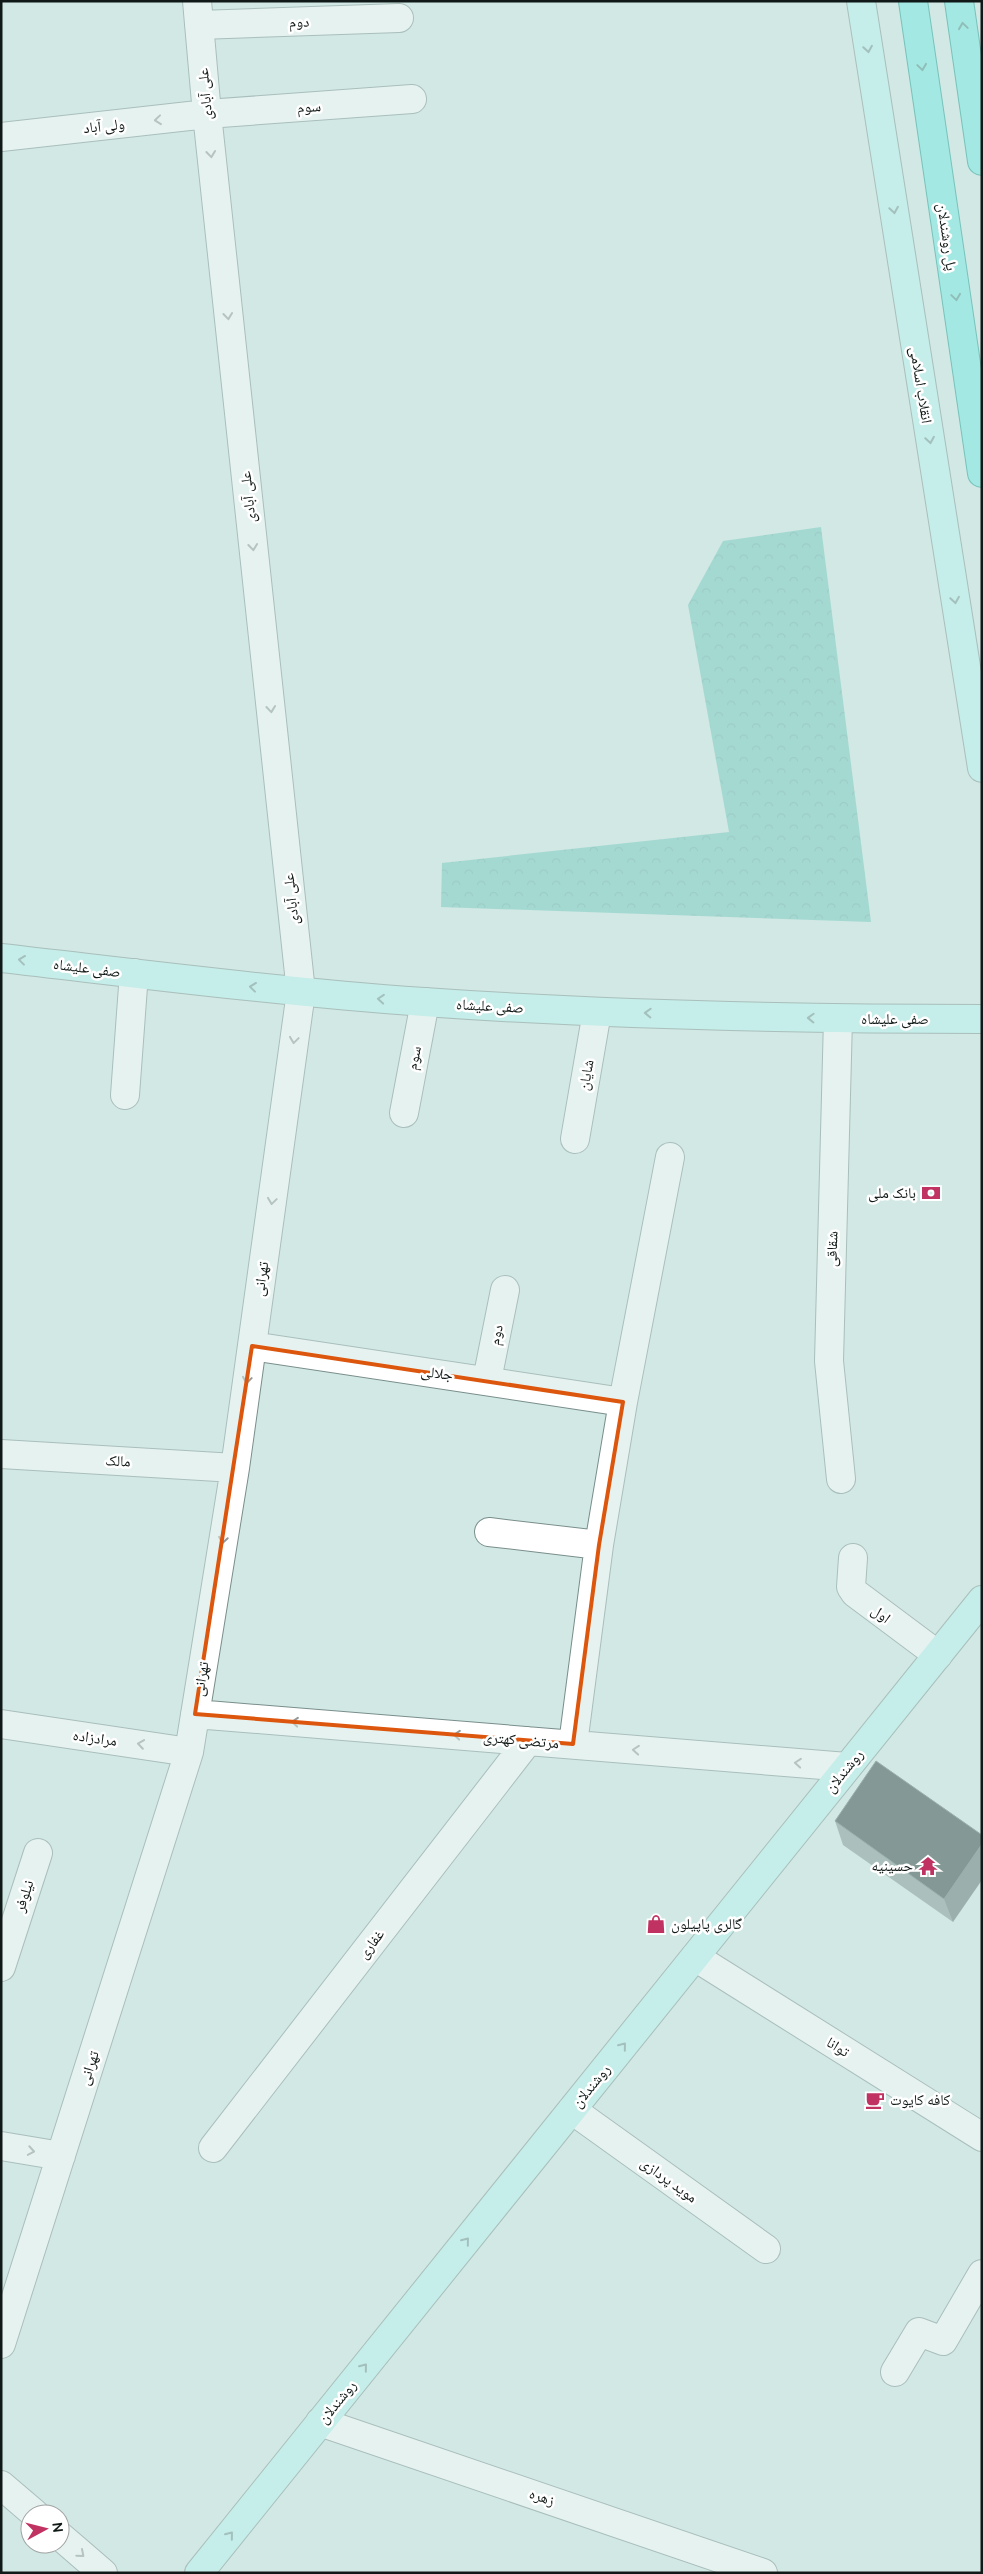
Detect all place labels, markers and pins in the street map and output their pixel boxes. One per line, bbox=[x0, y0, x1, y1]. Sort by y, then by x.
bank icon: بانک ملی bbox=[920, 1182, 942, 1204]
place label: بانک ملی bbox=[868, 1184, 916, 1203]
temple icon: حسینیه bbox=[917, 1855, 939, 1877]
place label: حسینیه bbox=[872, 1857, 913, 1874]
shop icon: گالری پاپیلون bbox=[645, 1913, 667, 1935]
place label: گالری پاپیلون bbox=[671, 1915, 742, 1934]
cafe icon: کافه کایوت bbox=[864, 2089, 886, 2111]
place label: کافه کایوت bbox=[890, 2091, 950, 2109]

